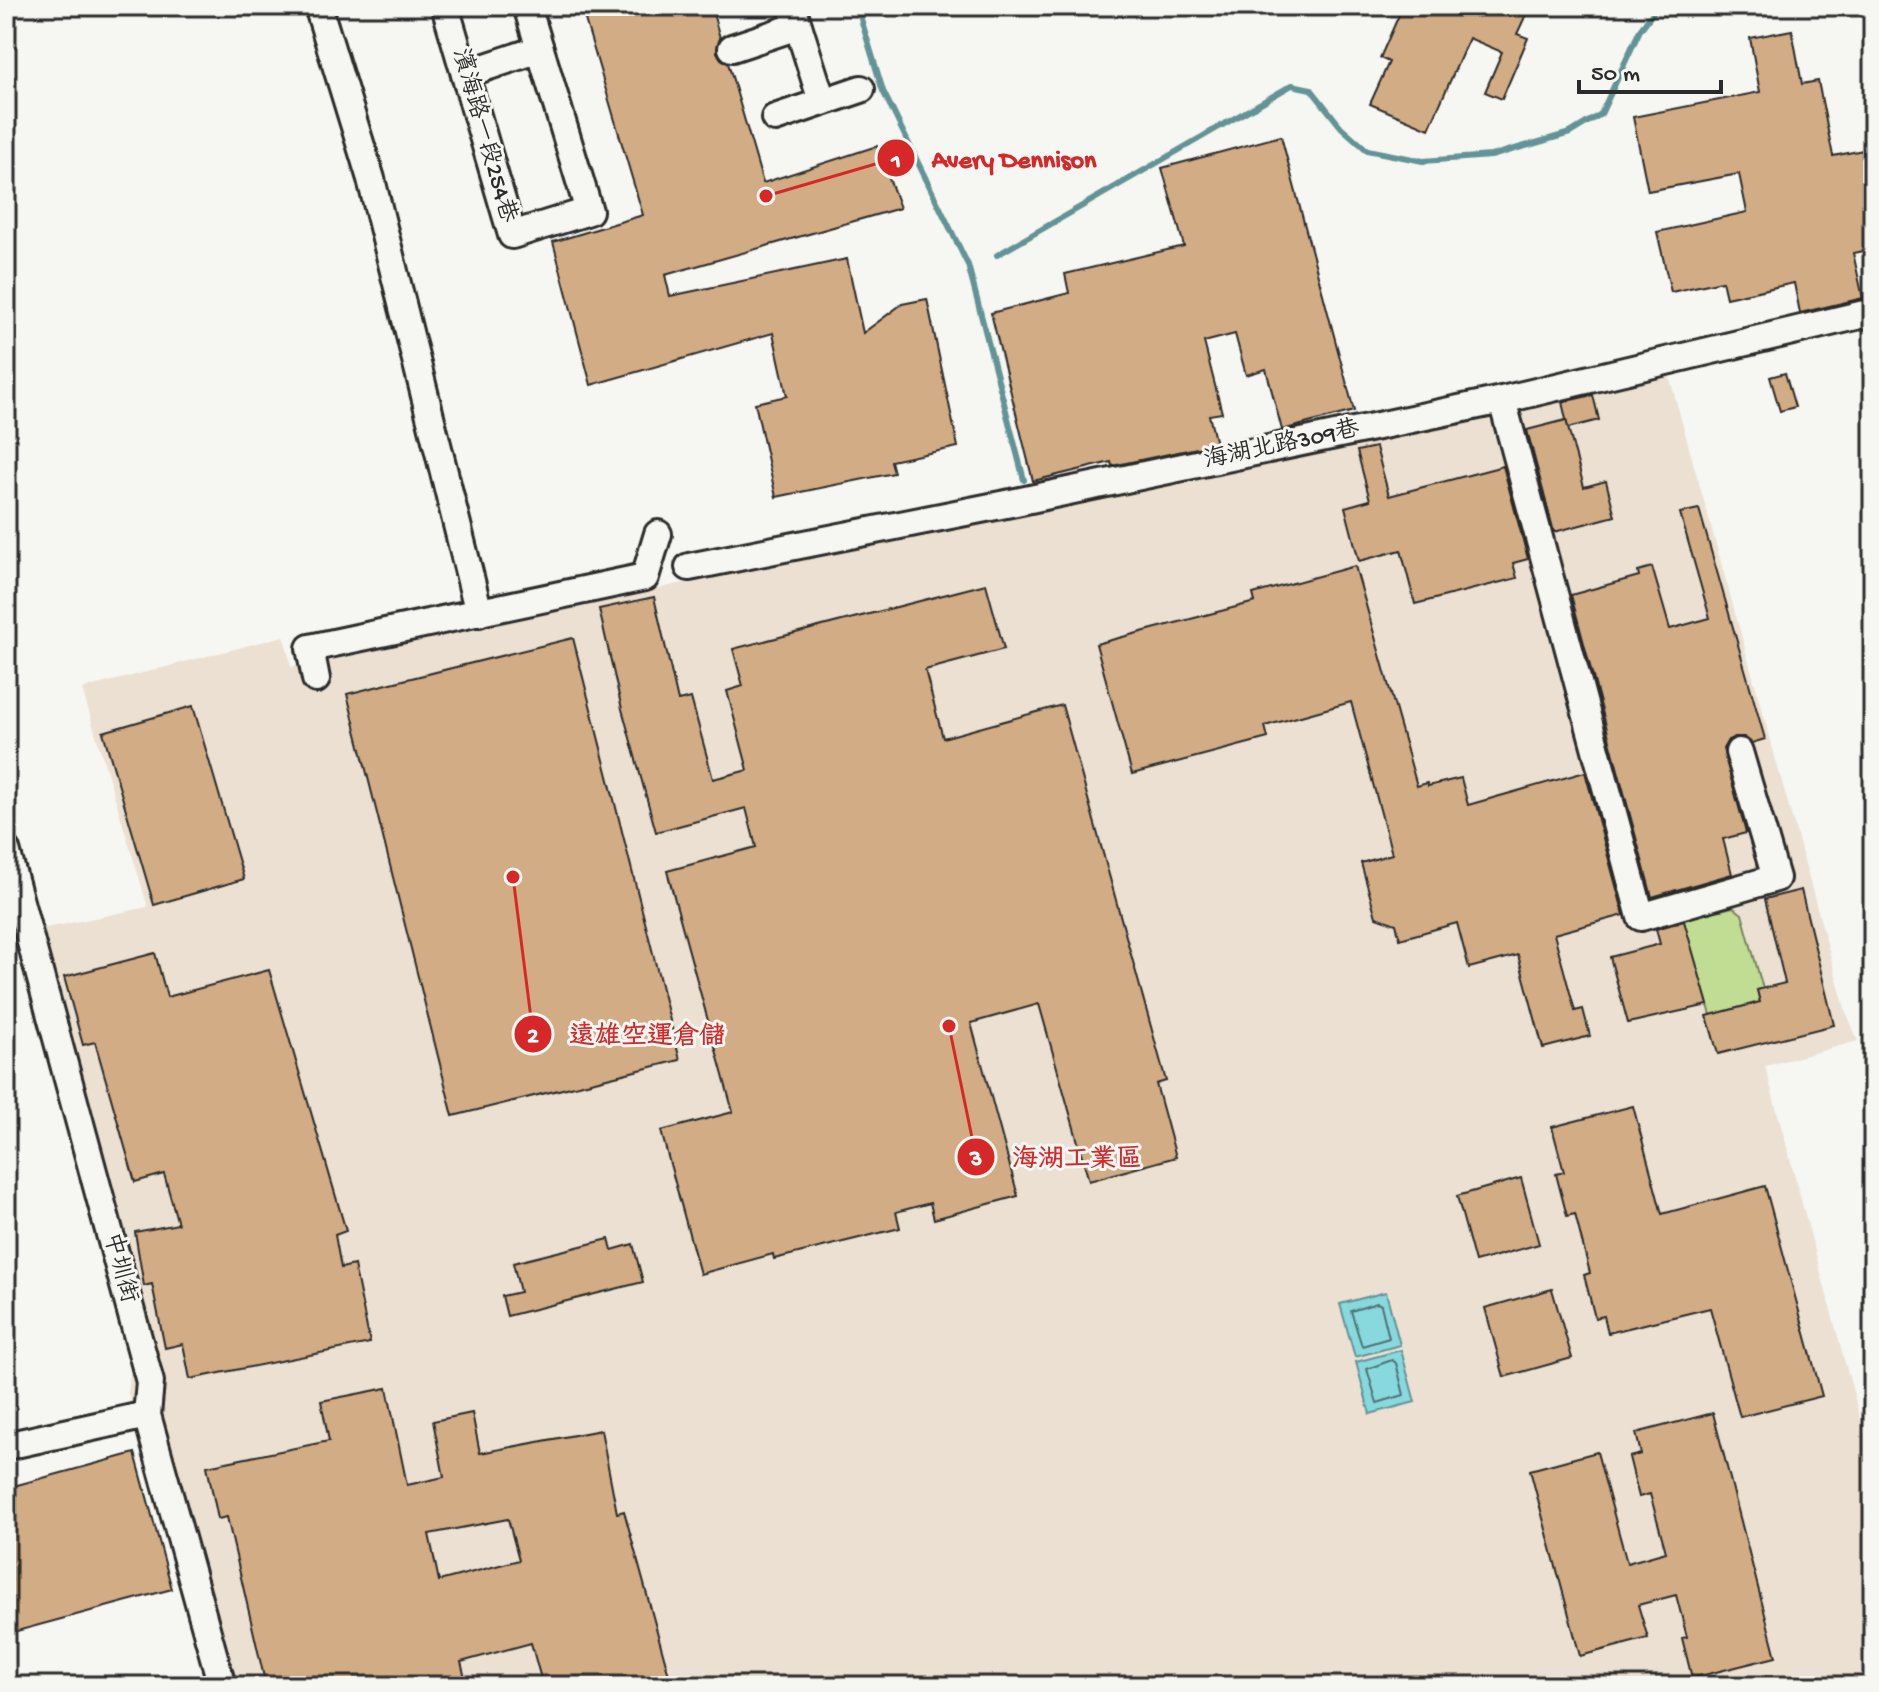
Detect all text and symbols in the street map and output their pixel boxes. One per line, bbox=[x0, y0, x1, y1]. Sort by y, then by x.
scale bar bbox=[1579, 44, 1721, 94]
street label: 濱海路一段254巷 bbox=[444, 45, 524, 226]
text: 50 m bbox=[1591, 61, 1640, 90]
callout: Avery Dennison bbox=[876, 133, 1113, 183]
text: Avery Dennison bbox=[931, 147, 1097, 178]
text: 1 bbox=[890, 148, 901, 177]
street label: 海湖北路309巷 bbox=[1201, 413, 1362, 477]
callout: 遠雄空運倉儲 bbox=[513, 1009, 741, 1059]
text: 遠雄空運倉儲 bbox=[569, 1021, 725, 1054]
text: 2 bbox=[527, 1023, 539, 1052]
callout: 海湖工業區 bbox=[956, 1132, 1158, 1182]
text: 海湖工業區 bbox=[1012, 1144, 1142, 1177]
text: 3 bbox=[969, 1146, 982, 1175]
street label: 中圳街 bbox=[96, 1229, 143, 1307]

